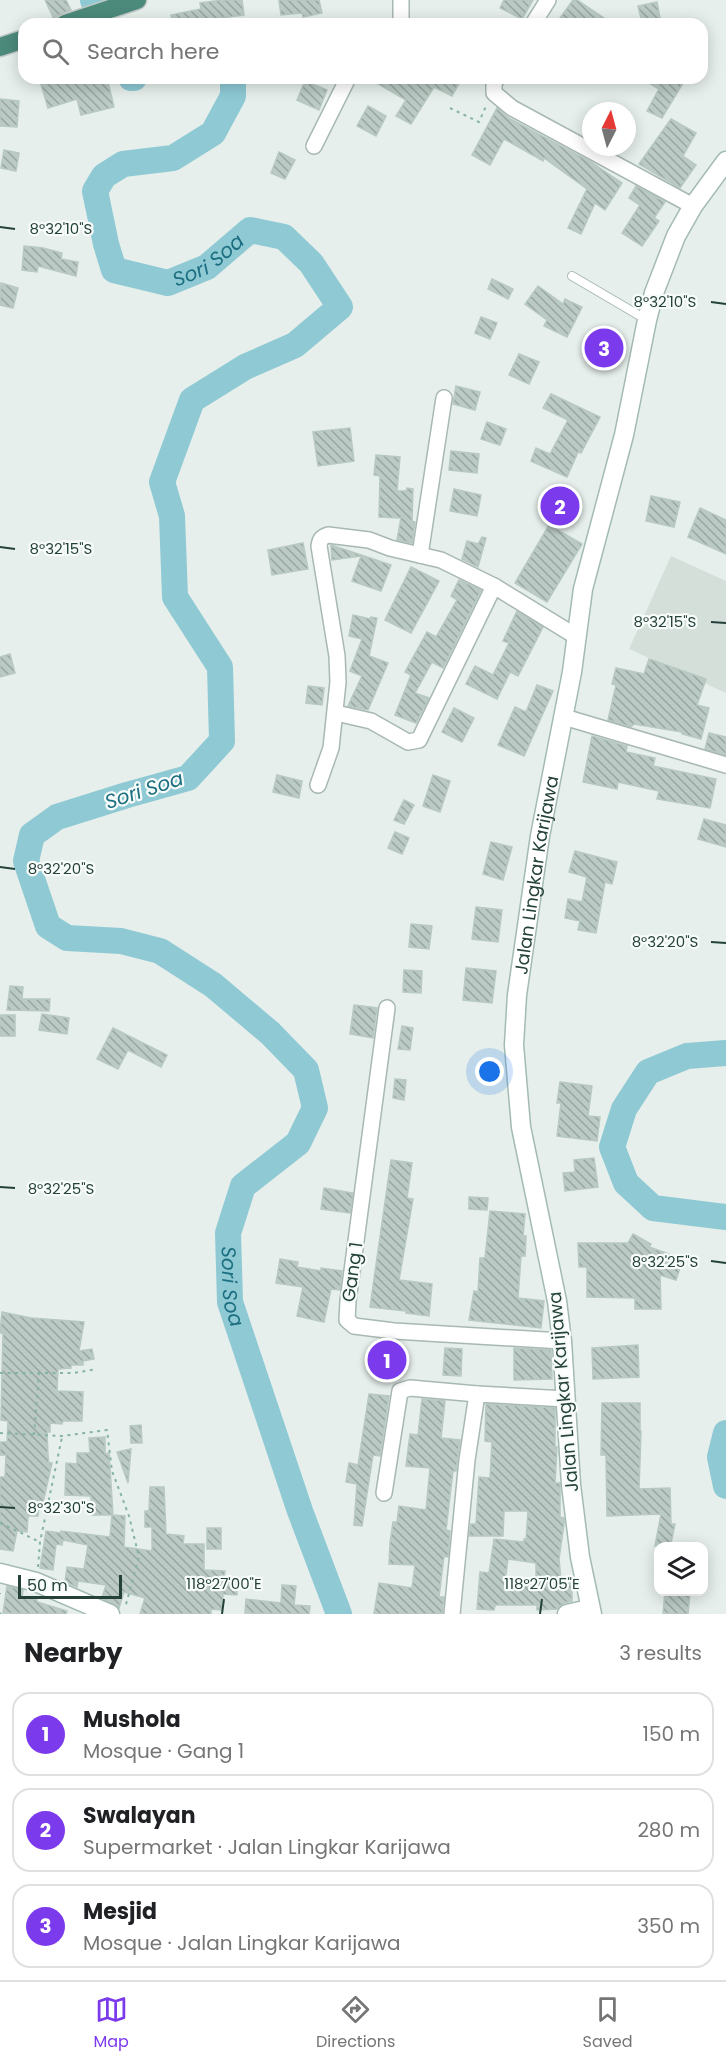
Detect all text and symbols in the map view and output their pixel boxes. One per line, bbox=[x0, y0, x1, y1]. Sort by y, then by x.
search box bbox=[18, 18, 708, 84]
icon: search bbox=[39, 35, 72, 68]
text: Search here bbox=[87, 36, 220, 67]
north arrow bbox=[582, 102, 636, 156]
text: 8°32'10"S bbox=[30, 218, 92, 239]
water label: Sori Soa bbox=[168, 227, 250, 294]
text: 8°32'10"S bbox=[634, 291, 696, 312]
pin: 3 bbox=[584, 326, 624, 370]
pin: 2 bbox=[540, 484, 580, 528]
text: 8°32'15"S bbox=[30, 538, 92, 559]
text: 8°32'15"S bbox=[634, 611, 696, 632]
water label: Sori Soa bbox=[101, 764, 187, 816]
street label: Jalan Lingkar Karijawa bbox=[508, 773, 564, 976]
text: 8°32'20"S bbox=[28, 858, 94, 879]
text: 8°32'20"S bbox=[632, 931, 698, 952]
your location bbox=[475, 1057, 504, 1086]
text: 8°32'25"S bbox=[28, 1178, 94, 1199]
street label: Gang 1 bbox=[335, 1240, 369, 1304]
water label: Sori Soa bbox=[214, 1246, 251, 1330]
text: 8°32'25"S bbox=[632, 1251, 698, 1272]
street label: Jalan Lingkar Karijawa bbox=[542, 1291, 584, 1493]
pin: 1 bbox=[368, 1338, 406, 1382]
text: 8°32'30"S bbox=[28, 1497, 94, 1518]
map controls bbox=[654, 1542, 708, 1596]
button: layers bbox=[654, 1542, 708, 1596]
scale bar bbox=[18, 1572, 122, 1600]
text: 118°27'00"E bbox=[186, 1573, 262, 1594]
text: 118°27'05"E bbox=[504, 1573, 580, 1594]
text: 50 m bbox=[27, 1574, 68, 1597]
text: Nearby bbox=[24, 1635, 122, 1671]
text: 3 results bbox=[619, 1639, 702, 1667]
text: Mushola bbox=[83, 1704, 181, 1735]
text: 1 bbox=[42, 1720, 49, 1748]
text: 150 m bbox=[643, 1720, 700, 1748]
text: Mosque · Gang 1 bbox=[83, 1737, 244, 1765]
text: Swalayan bbox=[83, 1800, 196, 1831]
text: 2 bbox=[40, 1816, 51, 1844]
text: 280 m bbox=[637, 1816, 700, 1844]
text: Supermarket · Jalan Lingkar Karijawa bbox=[83, 1833, 451, 1861]
text: Mesjid bbox=[83, 1896, 157, 1927]
text: 3 bbox=[39, 1912, 52, 1940]
text: 350 m bbox=[637, 1912, 700, 1940]
text: Mosque · Jalan Lingkar Karijawa bbox=[83, 1929, 401, 1957]
tab: Map bbox=[94, 1993, 129, 2054]
tab: Directions bbox=[316, 1993, 395, 2054]
tab: Saved bbox=[583, 1993, 632, 2054]

